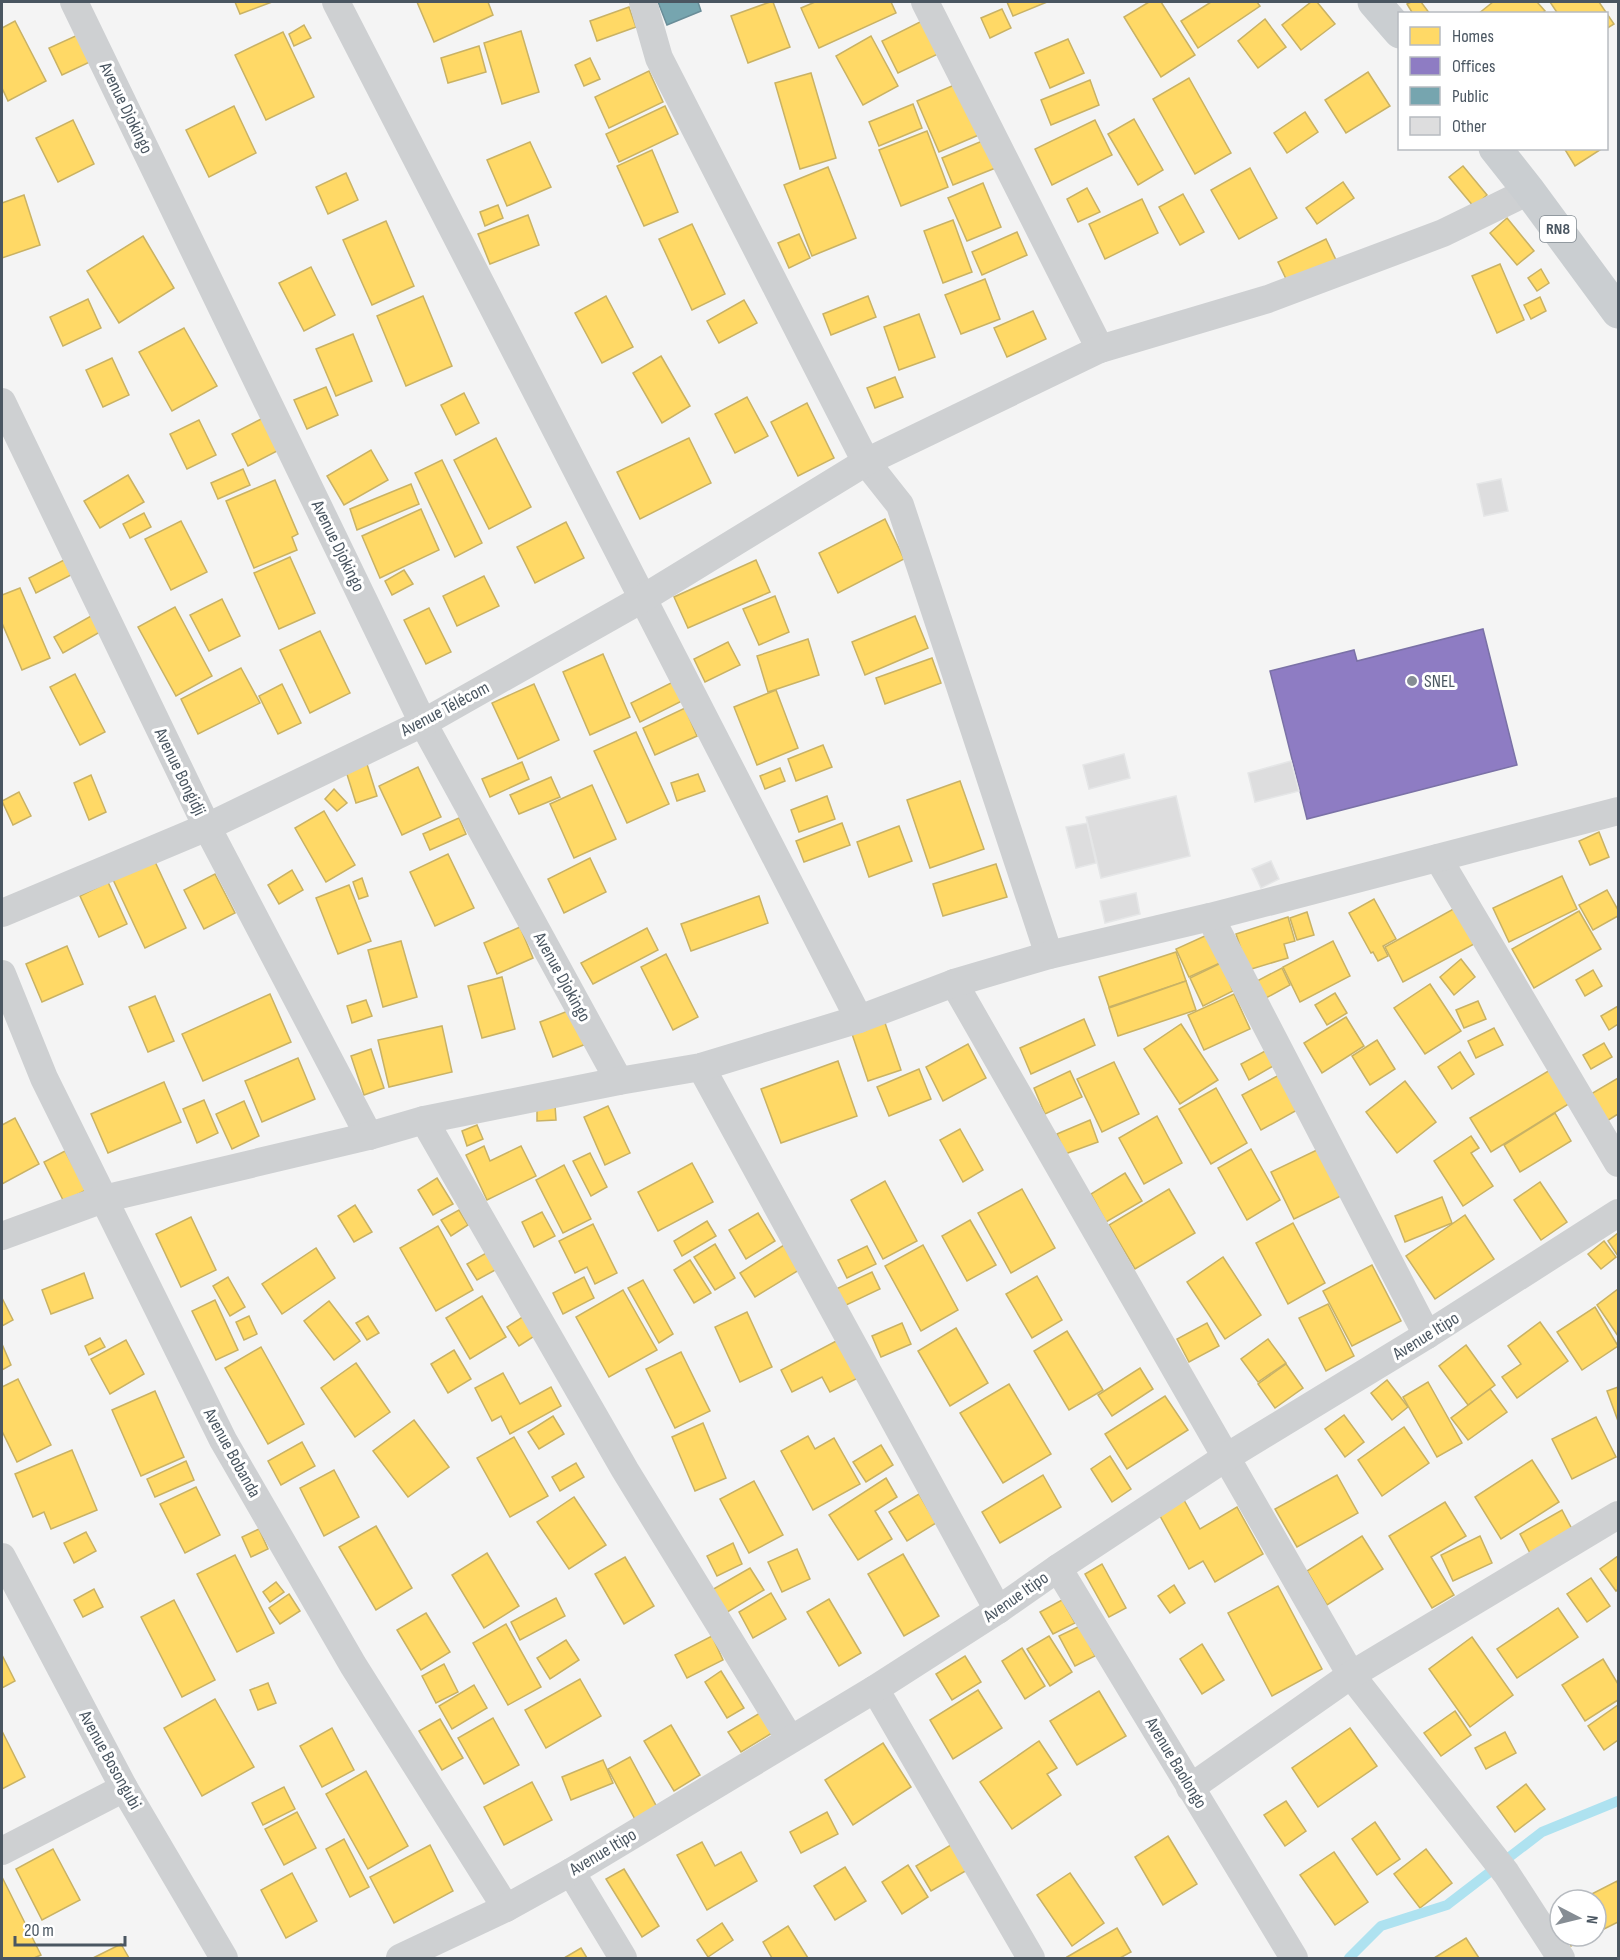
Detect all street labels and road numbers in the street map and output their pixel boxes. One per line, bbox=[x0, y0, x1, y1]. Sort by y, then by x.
street label: Avenue Djokingo bbox=[94, 58, 157, 157]
road number: RN8 bbox=[1540, 216, 1576, 242]
street label: Avenue Djokingo bbox=[306, 496, 369, 595]
street label: Avenue Télécom bbox=[396, 677, 493, 742]
street label: Avenue Bongidji bbox=[149, 724, 210, 819]
street label: Avenue Djokingo bbox=[528, 928, 595, 1025]
street label: Avenue Itipo bbox=[1388, 1307, 1463, 1365]
street label: Avenue Bobanda bbox=[198, 1404, 265, 1501]
street label: Avenue Itipo bbox=[979, 1567, 1052, 1627]
street label: Avenue Bosongubi bbox=[74, 1706, 146, 1813]
street label: Avenue Baolongo bbox=[1140, 1713, 1211, 1812]
street label: Avenue Itipo bbox=[565, 1824, 640, 1881]

